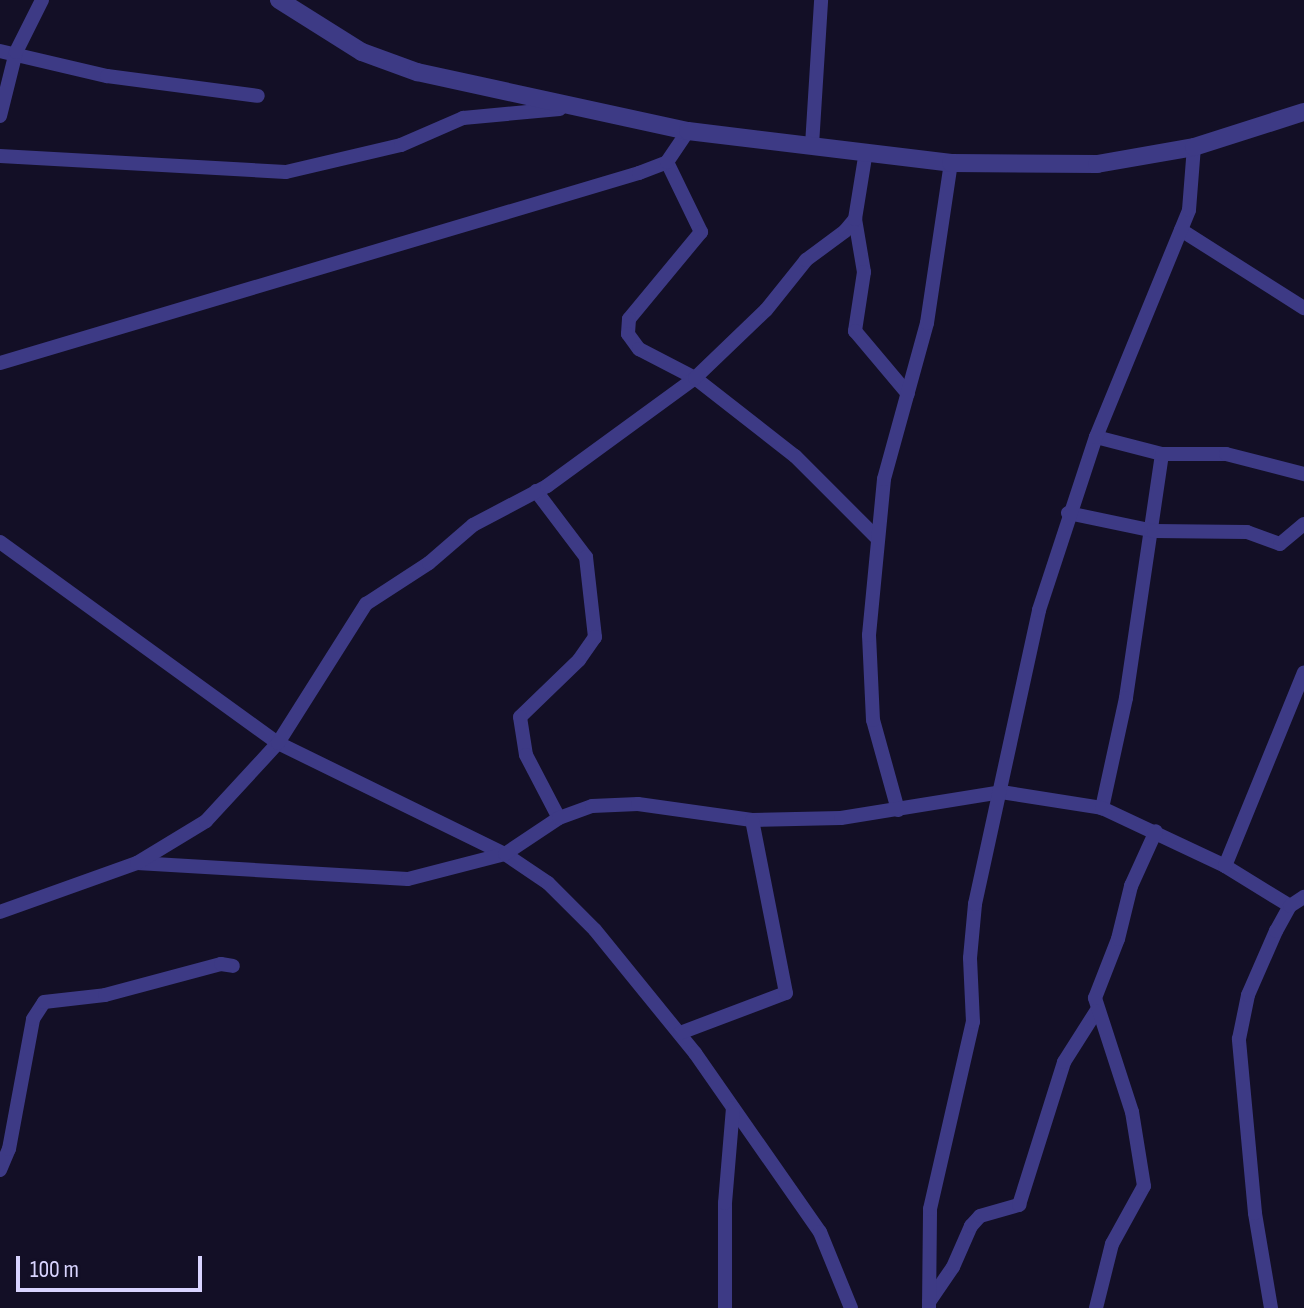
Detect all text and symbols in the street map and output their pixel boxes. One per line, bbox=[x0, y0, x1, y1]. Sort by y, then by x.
scale bar bbox=[20, 1240, 206, 1290]
text: 100 m bbox=[30, 1255, 79, 1284]

